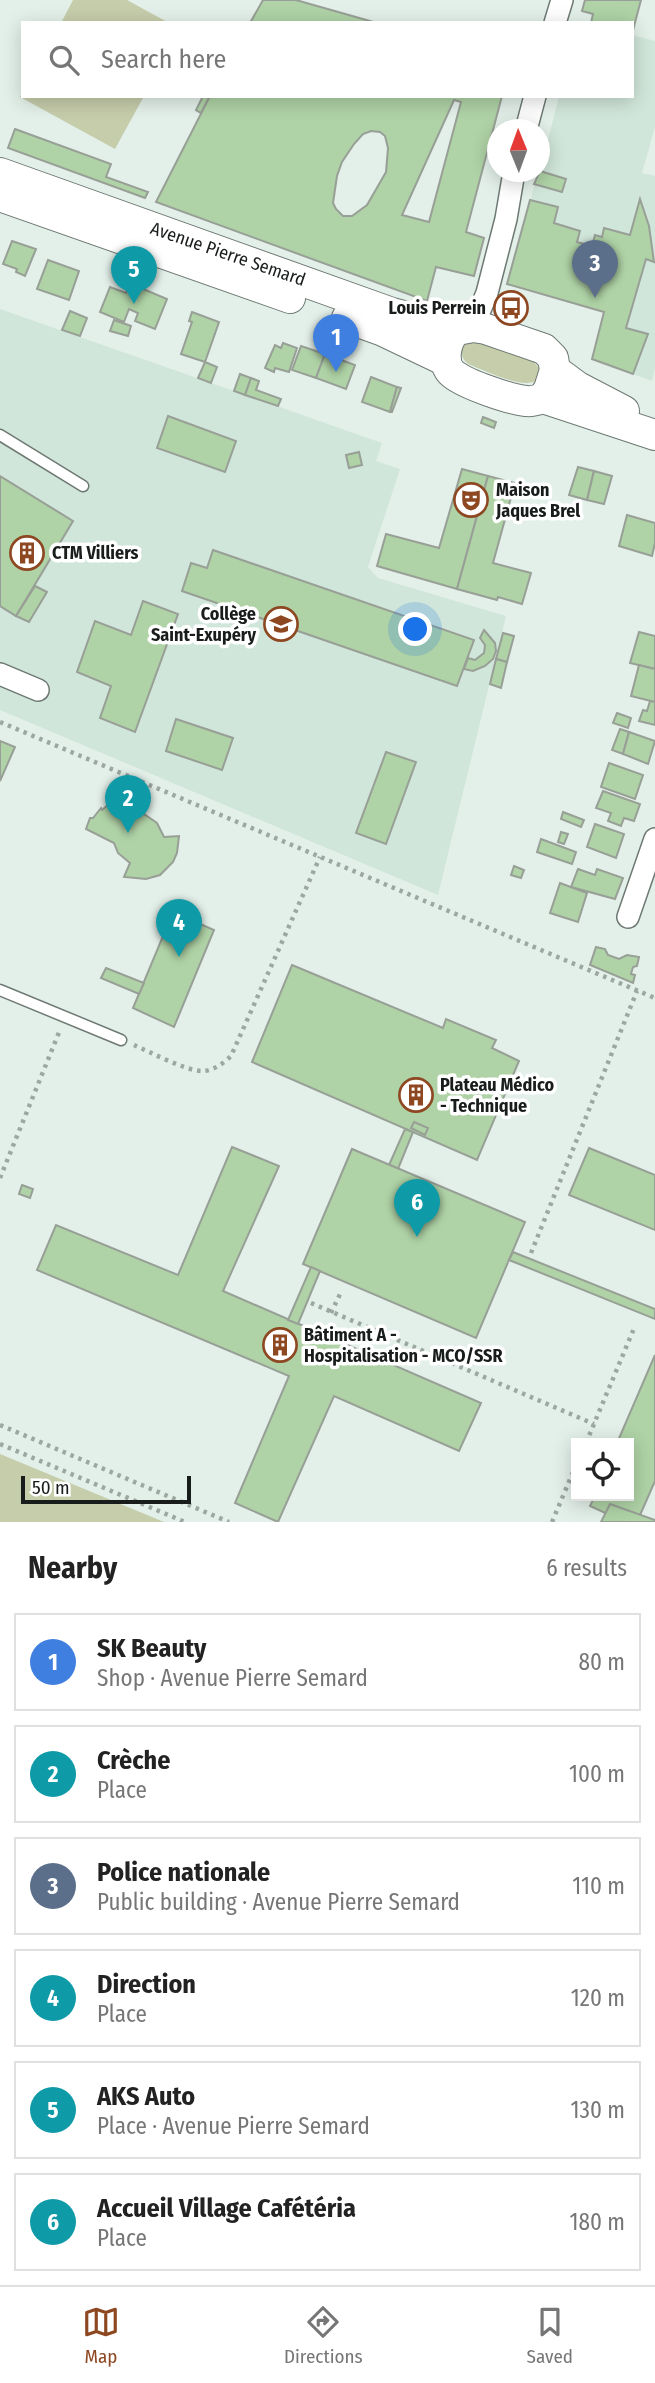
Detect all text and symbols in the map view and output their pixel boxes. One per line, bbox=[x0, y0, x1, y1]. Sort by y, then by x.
search box bbox=[21, 21, 634, 98]
icon: search bbox=[45, 41, 83, 79]
text: Search here bbox=[101, 44, 226, 75]
north arrow bbox=[487, 119, 550, 182]
street label: Avenue Pierre Semard bbox=[148, 217, 308, 291]
pin: 3 bbox=[572, 240, 618, 298]
pin: 5 bbox=[111, 246, 157, 304]
bus stop icon: Louis Perrein bbox=[492, 289, 530, 327]
place label: Louis Perrein bbox=[388, 297, 486, 319]
pin: 1 bbox=[313, 314, 359, 372]
place label: Maison Jaques Brel bbox=[495, 479, 580, 522]
theatre icon: Maison Jaques Brel bbox=[452, 481, 490, 519]
building icon: CTM Villiers bbox=[8, 534, 46, 572]
place label: CTM Villiers bbox=[52, 542, 139, 564]
place label: Collège Saint-Exupéry bbox=[151, 603, 256, 646]
school or university icon: Collège Saint-Exupéry bbox=[262, 605, 300, 643]
your location bbox=[398, 612, 432, 646]
pin: 2 bbox=[105, 775, 151, 833]
pin: 4 bbox=[156, 899, 202, 957]
place label: Plateau Médico - Technique bbox=[440, 1074, 554, 1117]
building icon: Plateau Médico - Technique bbox=[397, 1076, 435, 1114]
pin: 6 bbox=[394, 1179, 440, 1237]
place label: Bâtiment A - Hospitalisation - MCO/SSR bbox=[304, 1324, 503, 1367]
building icon: Bâtiment A - Hospitalisation - MCO/SSR bbox=[261, 1326, 299, 1364]
map controls bbox=[571, 1438, 634, 1501]
button: locate bbox=[571, 1438, 634, 1501]
scale bar bbox=[21, 1473, 191, 1505]
text: 50 m bbox=[32, 1476, 70, 1499]
text: Nearby bbox=[28, 1550, 117, 1586]
text: 6 results bbox=[546, 1554, 627, 1582]
text: SK Beauty bbox=[97, 1633, 206, 1664]
text: 1 bbox=[48, 1648, 58, 1676]
text: 80 m bbox=[578, 1648, 625, 1676]
text: Shop · Avenue Pierre Semard bbox=[97, 1664, 368, 1692]
text: Crèche bbox=[97, 1745, 170, 1776]
text: 2 bbox=[48, 1760, 58, 1788]
text: 100 m bbox=[569, 1760, 625, 1788]
text: Place bbox=[97, 1776, 147, 1804]
text: Police nationale bbox=[97, 1857, 270, 1888]
text: 3 bbox=[48, 1872, 58, 1900]
text: 110 m bbox=[572, 1872, 625, 1900]
text: Public building · Avenue Pierre Semard bbox=[97, 1888, 460, 1916]
text: Direction bbox=[97, 1969, 196, 2000]
text: 4 bbox=[47, 1984, 59, 2012]
text: 120 m bbox=[571, 1984, 625, 2012]
text: Place bbox=[97, 2000, 147, 2028]
text: AKS Auto bbox=[97, 2081, 195, 2112]
text: 5 bbox=[47, 2096, 59, 2124]
text: 130 m bbox=[571, 2096, 625, 2124]
text: Place · Avenue Pierre Semard bbox=[97, 2112, 370, 2140]
text: Accueil Village Cafétéria bbox=[97, 2193, 356, 2224]
text: 6 bbox=[47, 2208, 59, 2236]
text: 180 m bbox=[569, 2208, 625, 2236]
text: Place bbox=[97, 2224, 147, 2252]
tab: Map bbox=[82, 2303, 120, 2368]
tab: Directions bbox=[284, 2303, 363, 2368]
tab: Saved bbox=[527, 2303, 573, 2368]

